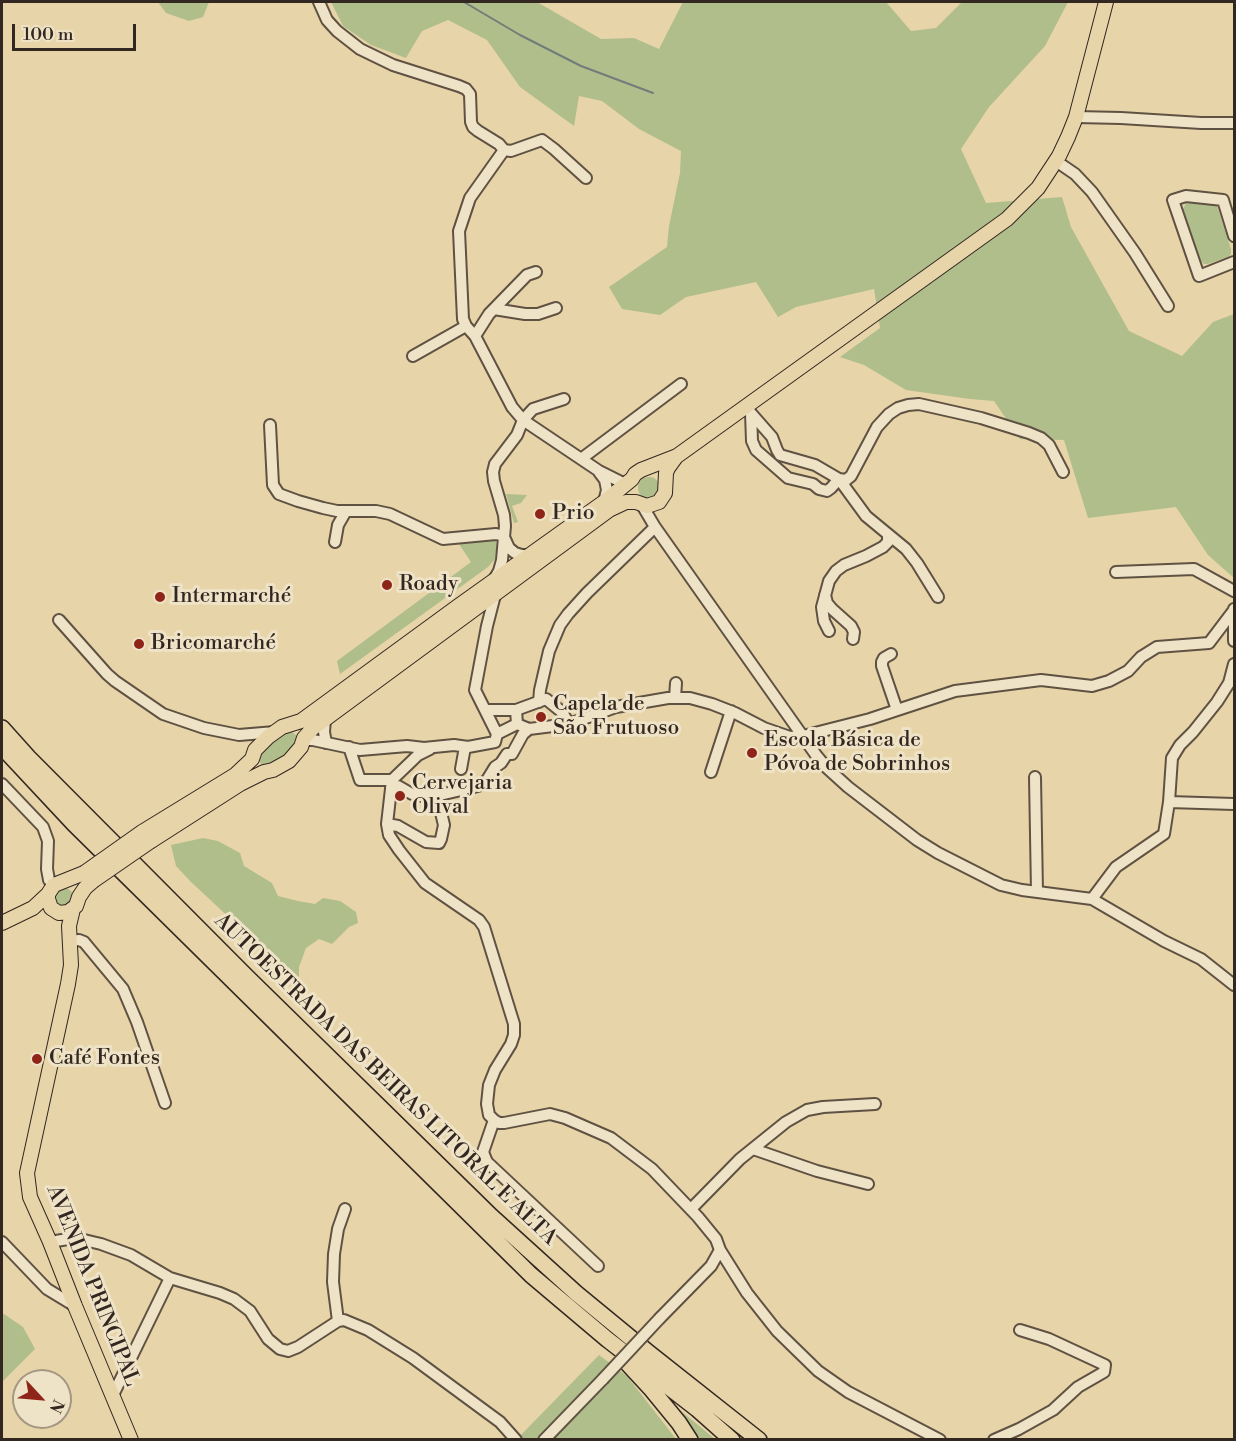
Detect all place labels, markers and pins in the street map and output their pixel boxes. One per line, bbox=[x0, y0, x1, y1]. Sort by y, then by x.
place label: Prio bbox=[552, 501, 595, 527]
marker: Prio bbox=[533, 507, 547, 521]
place label: Roady bbox=[399, 572, 458, 598]
marker: Roady bbox=[380, 578, 394, 592]
place label: Intermarché bbox=[172, 584, 291, 610]
marker: Intermarché bbox=[153, 590, 167, 604]
place label: Bricomarché bbox=[151, 631, 276, 657]
marker: Bricomarché bbox=[132, 637, 146, 651]
place label: Capela de São Frutuoso bbox=[553, 692, 679, 742]
marker: Capela de São Frutuoso bbox=[534, 710, 548, 724]
place label: Escola Básica de Póvoa de Sobrinhos bbox=[764, 728, 950, 778]
marker: Escola Básica de Póvoa de Sobrinhos bbox=[745, 746, 759, 760]
place label: Cervejaria Olival bbox=[412, 771, 512, 821]
marker: Cervejaria Olival bbox=[393, 789, 407, 803]
place label: Café Fontes bbox=[49, 1046, 160, 1072]
marker: Café Fontes bbox=[30, 1052, 44, 1066]

